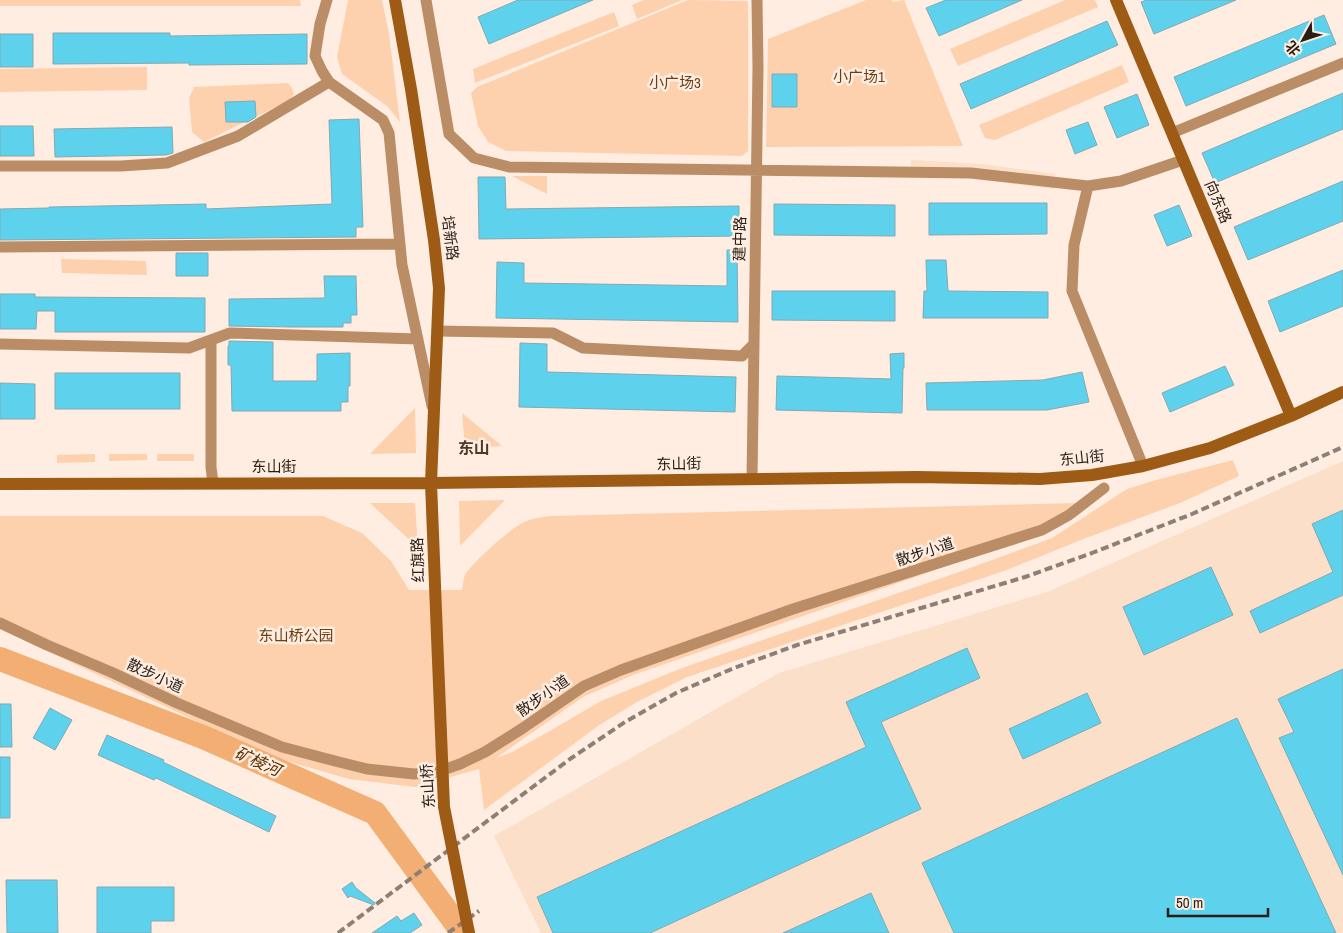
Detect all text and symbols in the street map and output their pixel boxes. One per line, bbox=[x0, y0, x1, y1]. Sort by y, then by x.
north arrow bbox=[1278, 15, 1328, 65]
text: 北 bbox=[1282, 37, 1304, 60]
park label: 小广场1 bbox=[833, 66, 885, 87]
park label: 小广场3 bbox=[649, 72, 701, 93]
street label: 向东路 bbox=[1200, 177, 1237, 227]
street label: 培新路 bbox=[437, 214, 464, 262]
street label: 建中路 bbox=[729, 216, 750, 262]
district label: 东山 bbox=[458, 437, 490, 459]
street label: 东山街 bbox=[1058, 445, 1105, 470]
street label: 东山街 bbox=[656, 453, 702, 474]
street label: 东山街 bbox=[251, 456, 297, 477]
street label: 散步小道 bbox=[893, 532, 957, 571]
street label: 红旗路 bbox=[406, 537, 429, 583]
park label: 东山桥公园 bbox=[258, 625, 334, 646]
street label: 散步小道 bbox=[124, 653, 187, 698]
street label: 散步小道 bbox=[512, 670, 573, 721]
water label: 矿棱河 bbox=[232, 741, 287, 782]
street label: 东山桥 bbox=[415, 763, 440, 809]
scale bar bbox=[1168, 886, 1268, 918]
text: 50 m bbox=[1176, 892, 1203, 913]

